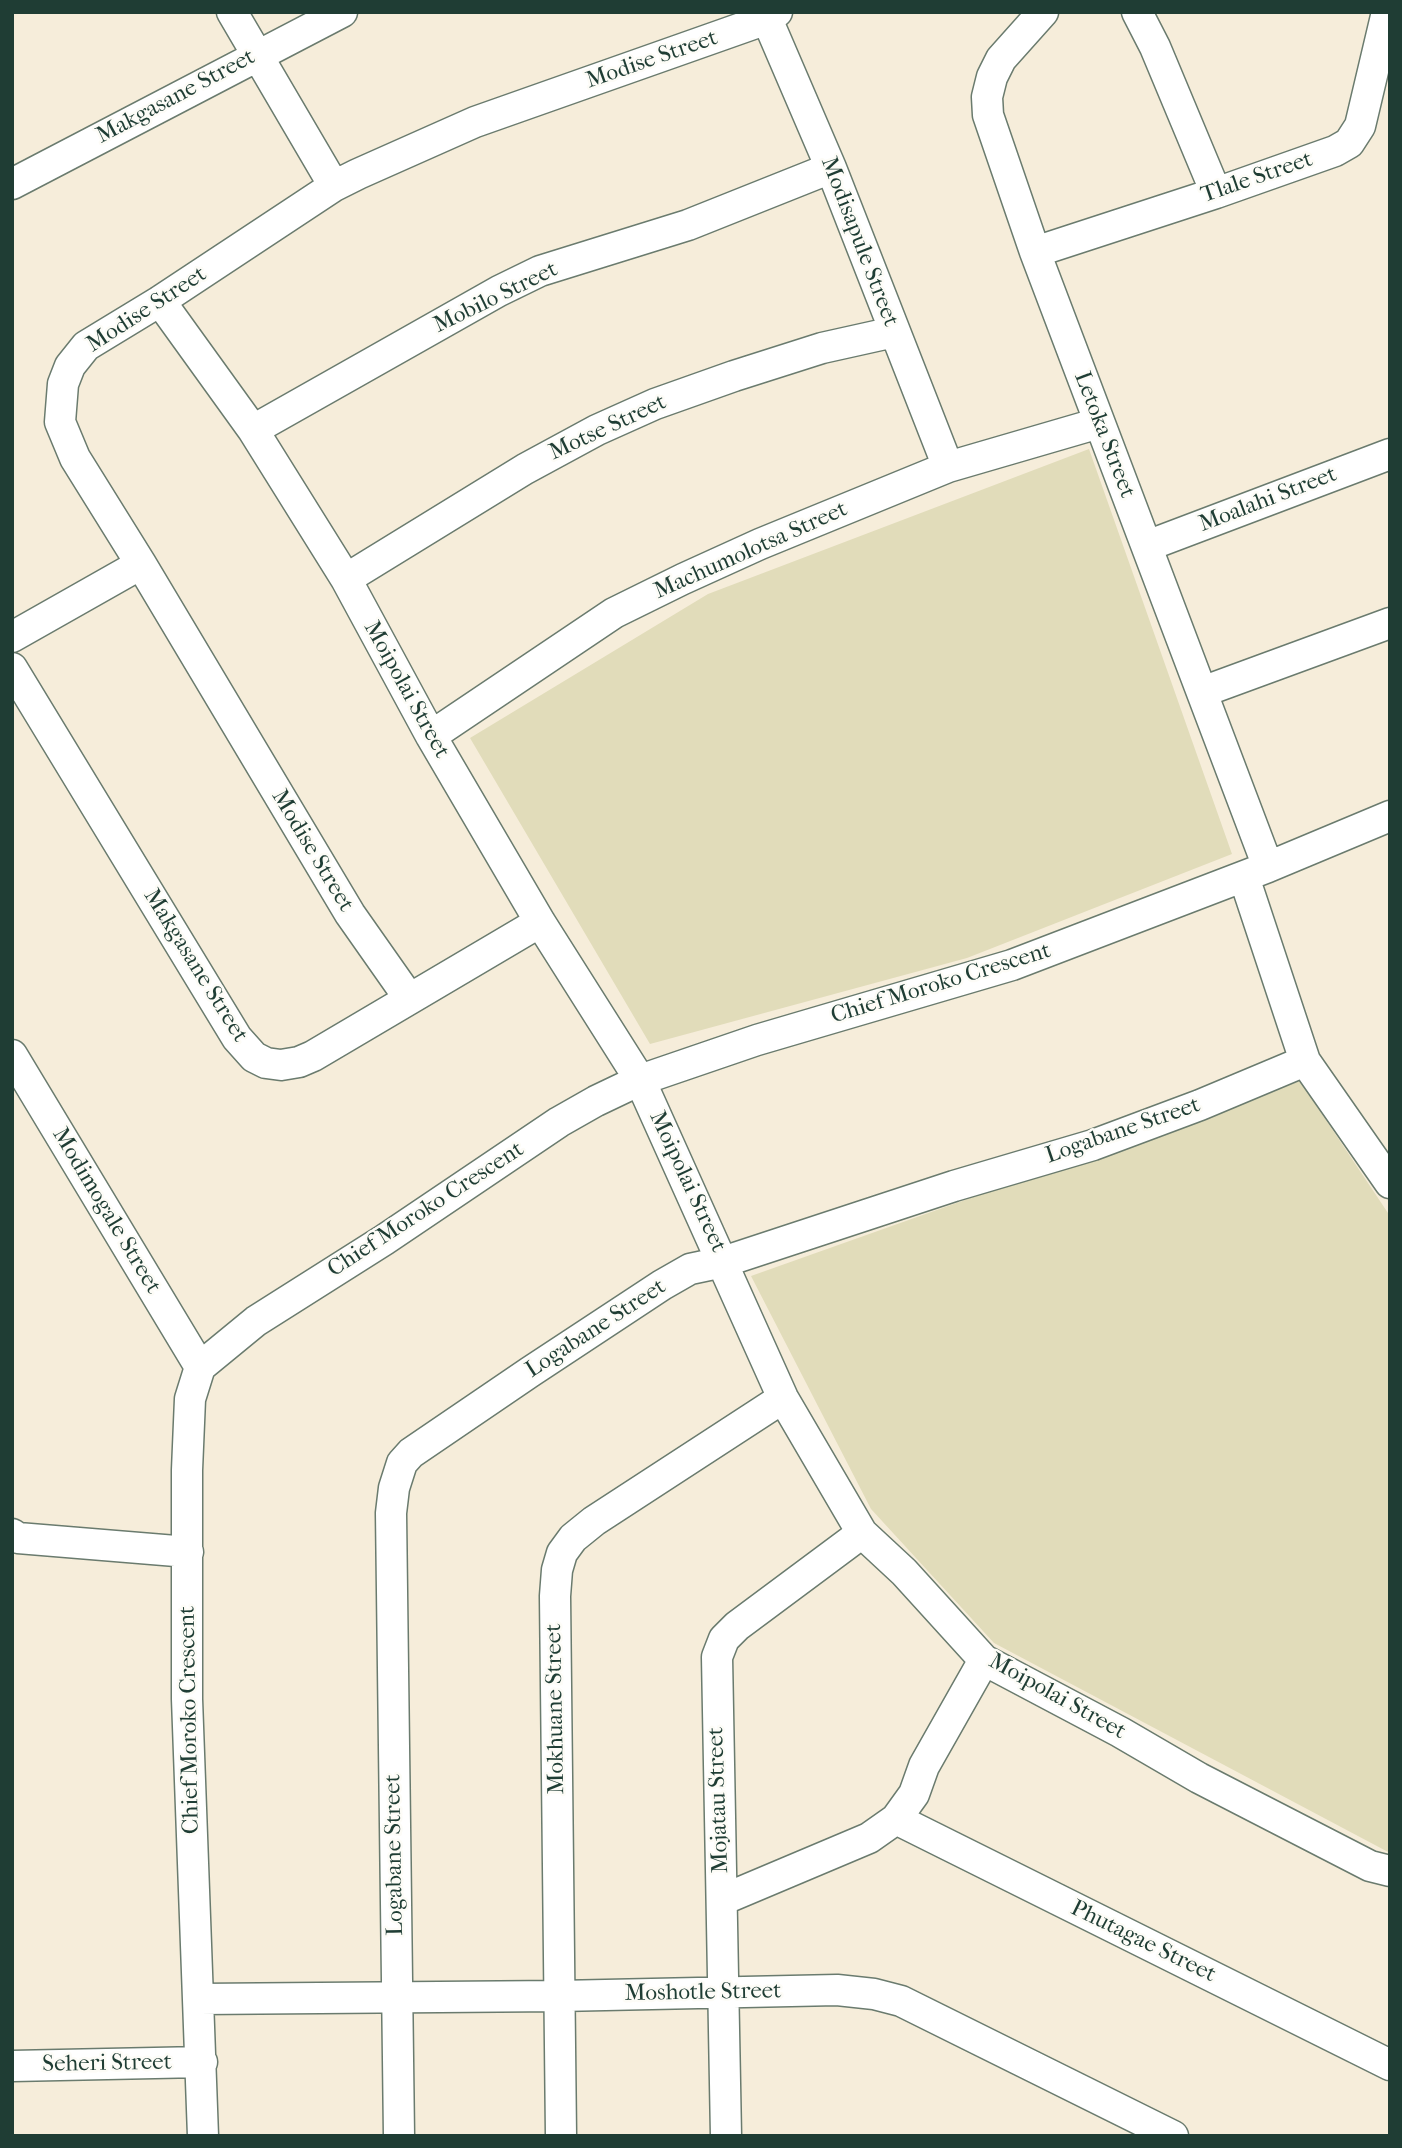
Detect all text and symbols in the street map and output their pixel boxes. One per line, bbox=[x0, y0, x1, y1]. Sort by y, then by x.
street label: Modise Street bbox=[583, 25, 721, 95]
street label: Makgasane Street bbox=[92, 44, 260, 150]
street label: Tlale Street bbox=[1198, 146, 1316, 210]
street label: Modisapule Street bbox=[814, 153, 904, 331]
street label: Mobilo Street bbox=[429, 256, 563, 340]
street label: Modise Street bbox=[82, 261, 212, 359]
street label: Letoka Street bbox=[1067, 368, 1141, 502]
street label: Motse Street bbox=[545, 389, 671, 467]
street label: Moalahi Street bbox=[1195, 461, 1341, 539]
street label: Machumolotsa Street bbox=[650, 496, 852, 606]
street label: Moipolai Street bbox=[357, 617, 455, 763]
street label: Modise Street bbox=[265, 785, 359, 917]
street label: Makgasane Street bbox=[137, 884, 253, 1048]
street label: Chief Moroko Crescent bbox=[828, 937, 1054, 1031]
street label: Logabane Street bbox=[1042, 1092, 1204, 1170]
street label: Moipolai Street bbox=[642, 1107, 732, 1257]
street label: Modimogale Street bbox=[46, 1123, 166, 1299]
street label: Chief Moroko Crescent bbox=[323, 1136, 529, 1284]
street label: Logabane Street bbox=[521, 1273, 671, 1385]
street label: Chief Moroko Crescent bbox=[174, 1606, 206, 1834]
street label: Mokhuane Street bbox=[541, 1623, 571, 1795]
street label: Moipolai Street bbox=[984, 1648, 1130, 1746]
street label: Mojatau Street bbox=[703, 1726, 735, 1874]
street label: Logabane Street bbox=[380, 1774, 410, 1936]
street label: Phutagae Street bbox=[1066, 1895, 1220, 1989]
street label: Moshotle Street bbox=[624, 1978, 782, 2008]
street label: Seheri Street bbox=[42, 2049, 172, 2079]

